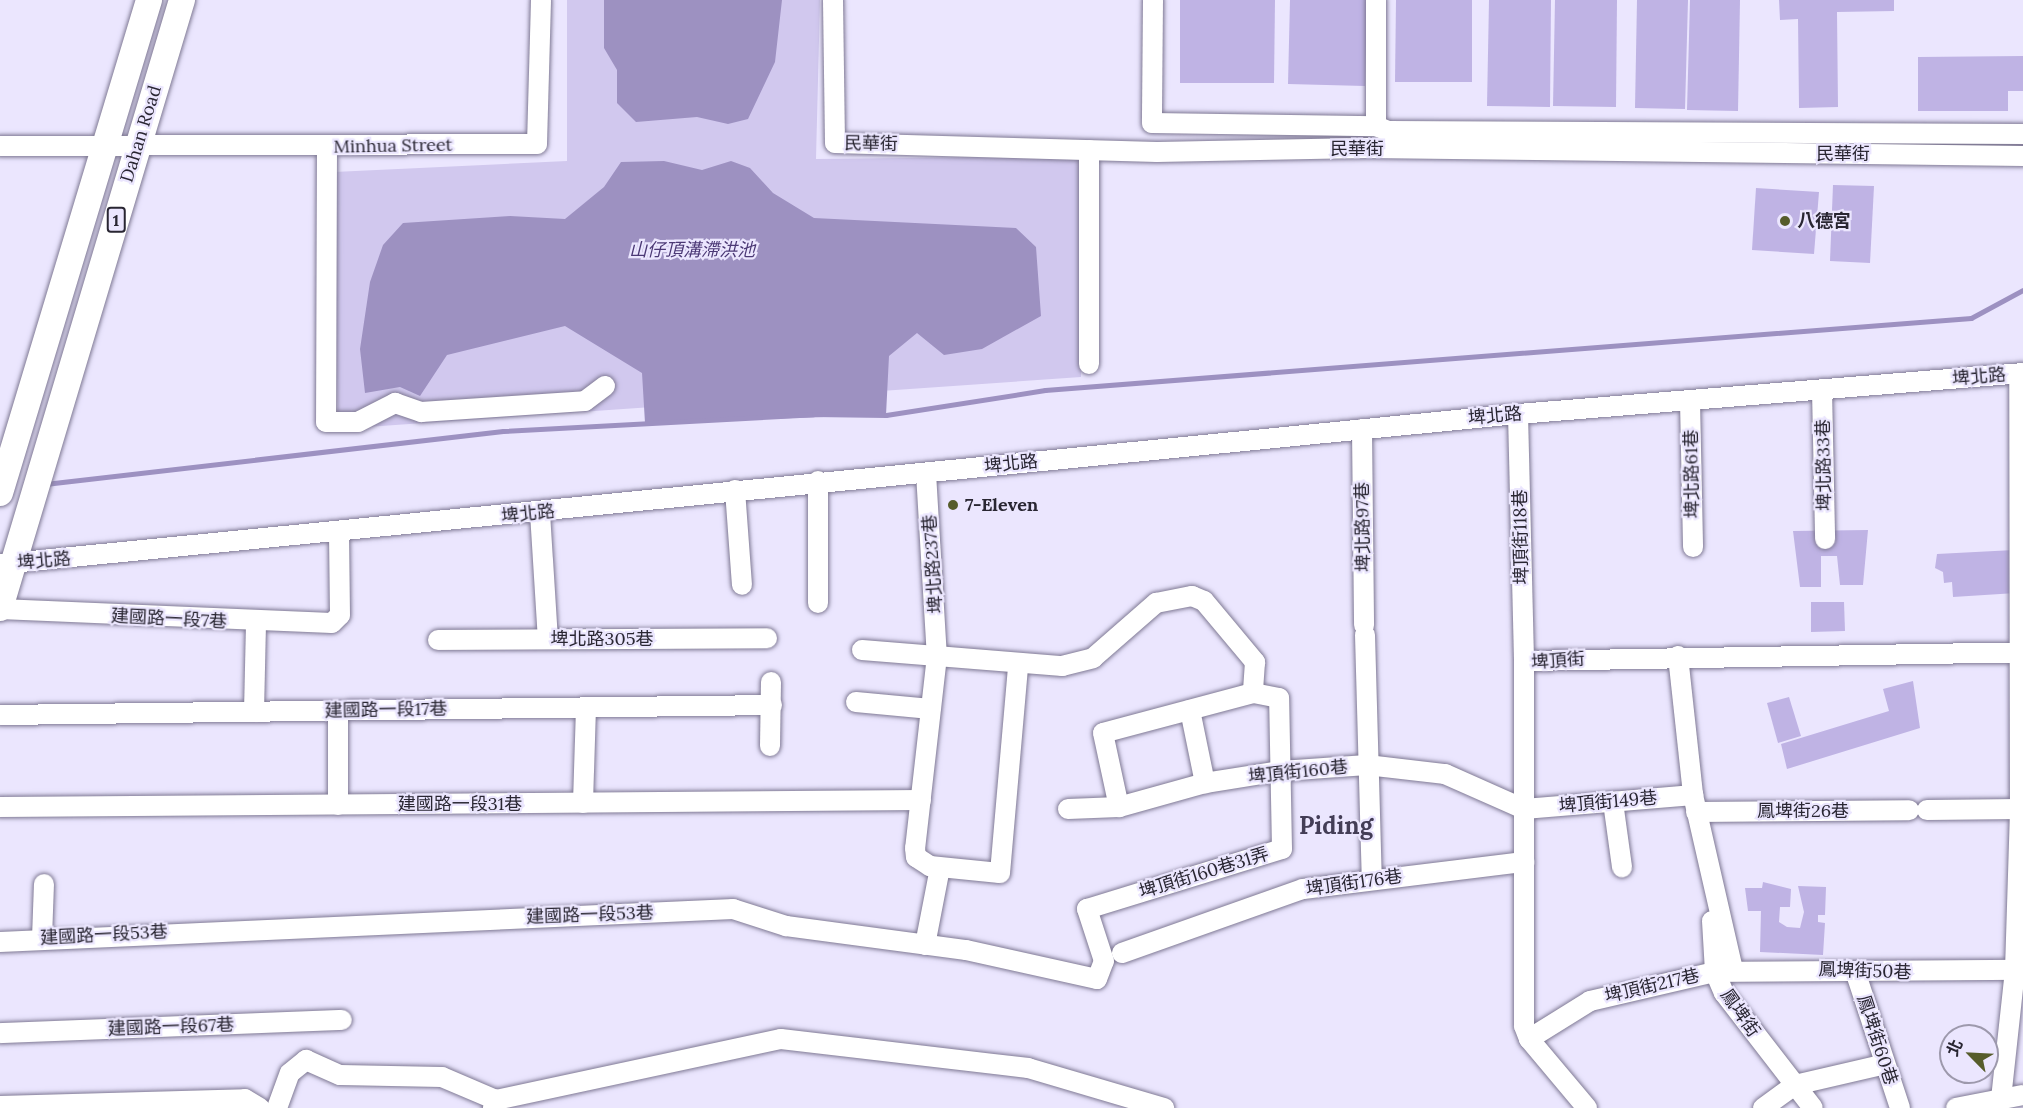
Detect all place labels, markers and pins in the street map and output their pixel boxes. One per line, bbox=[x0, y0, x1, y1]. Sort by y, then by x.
place label: 八德宮 bbox=[1797, 210, 1851, 232]
marker: 八德宮 bbox=[1778, 214, 1792, 228]
place label: 7-Eleven bbox=[965, 494, 1038, 516]
marker: 7-Eleven bbox=[946, 498, 960, 512]

